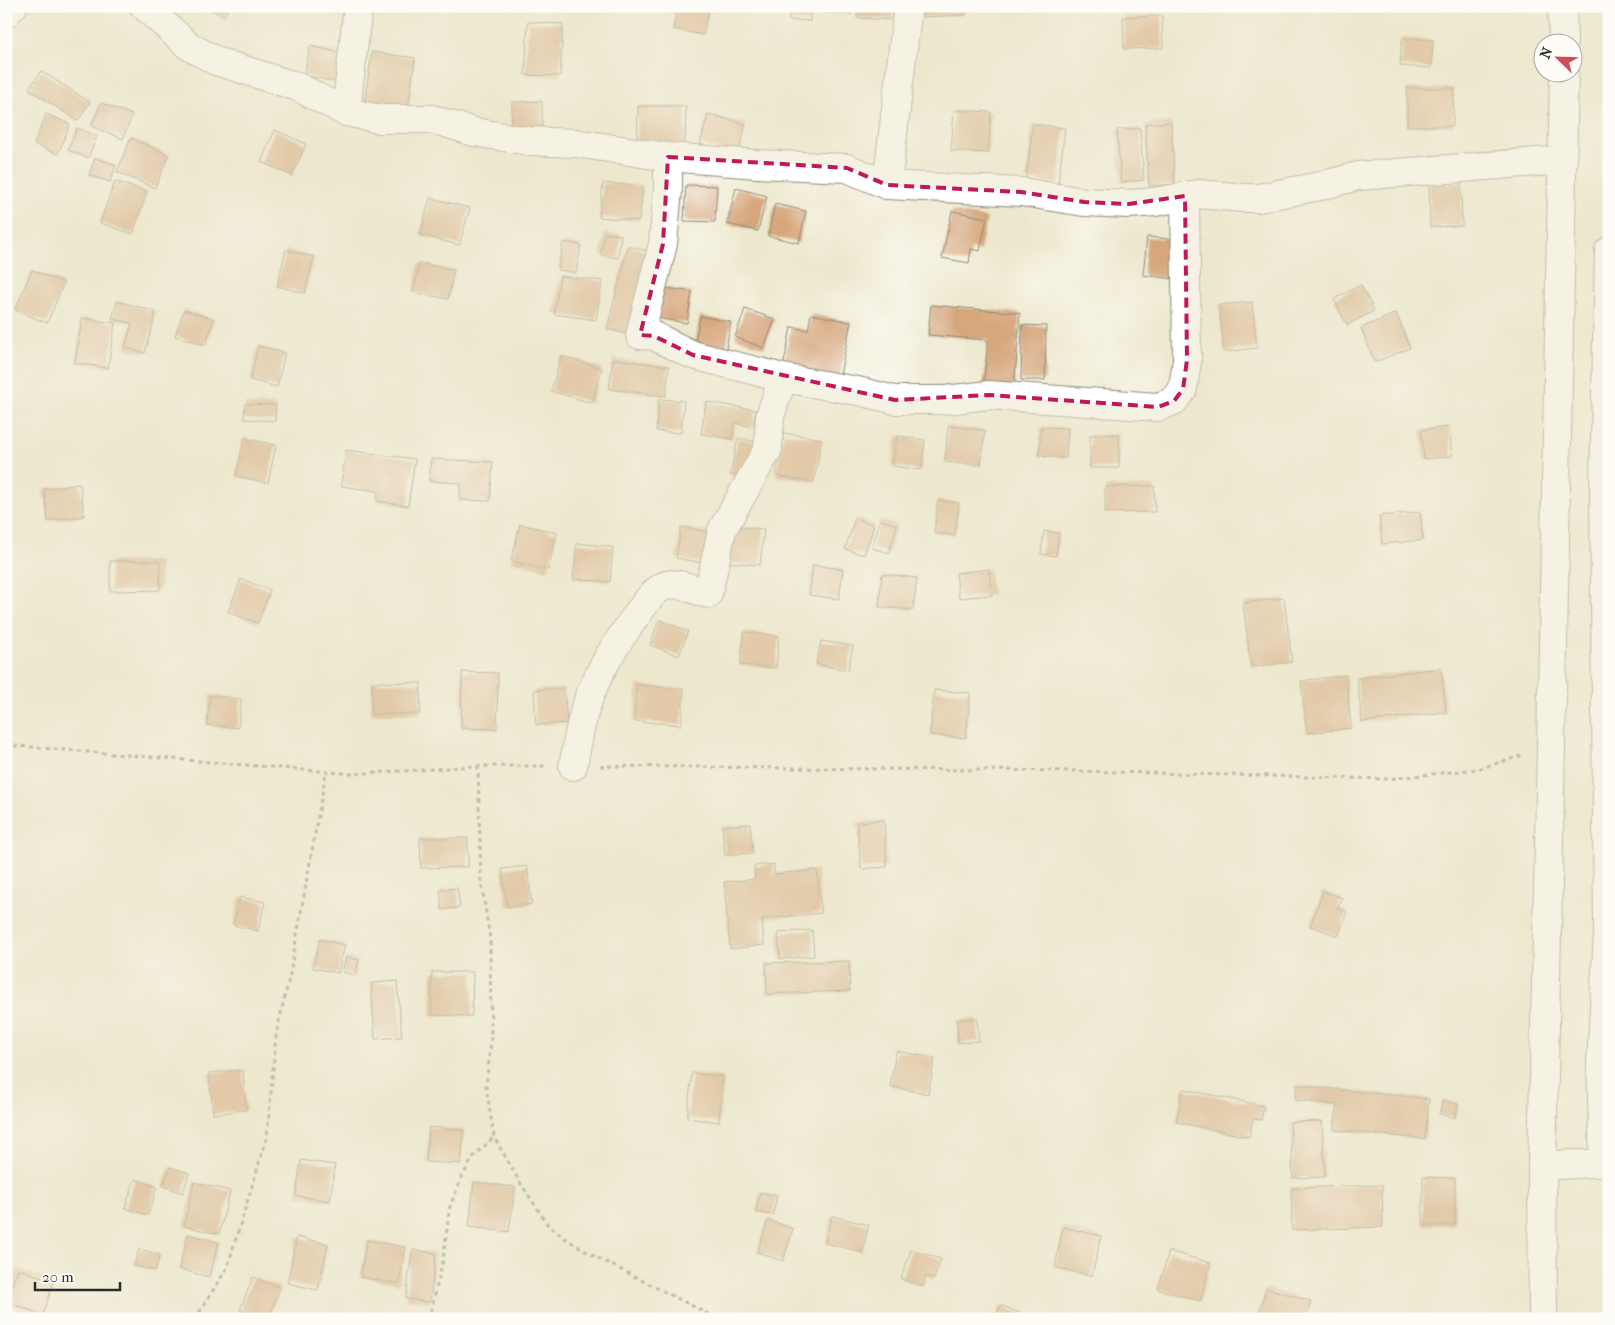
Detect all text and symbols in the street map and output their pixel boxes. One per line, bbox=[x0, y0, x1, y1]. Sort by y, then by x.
north arrow bbox=[1532, 32, 1582, 82]
text: N bbox=[1537, 45, 1557, 61]
scale bar bbox=[35, 1260, 120, 1292]
text: 20 m bbox=[42, 1268, 74, 1286]

